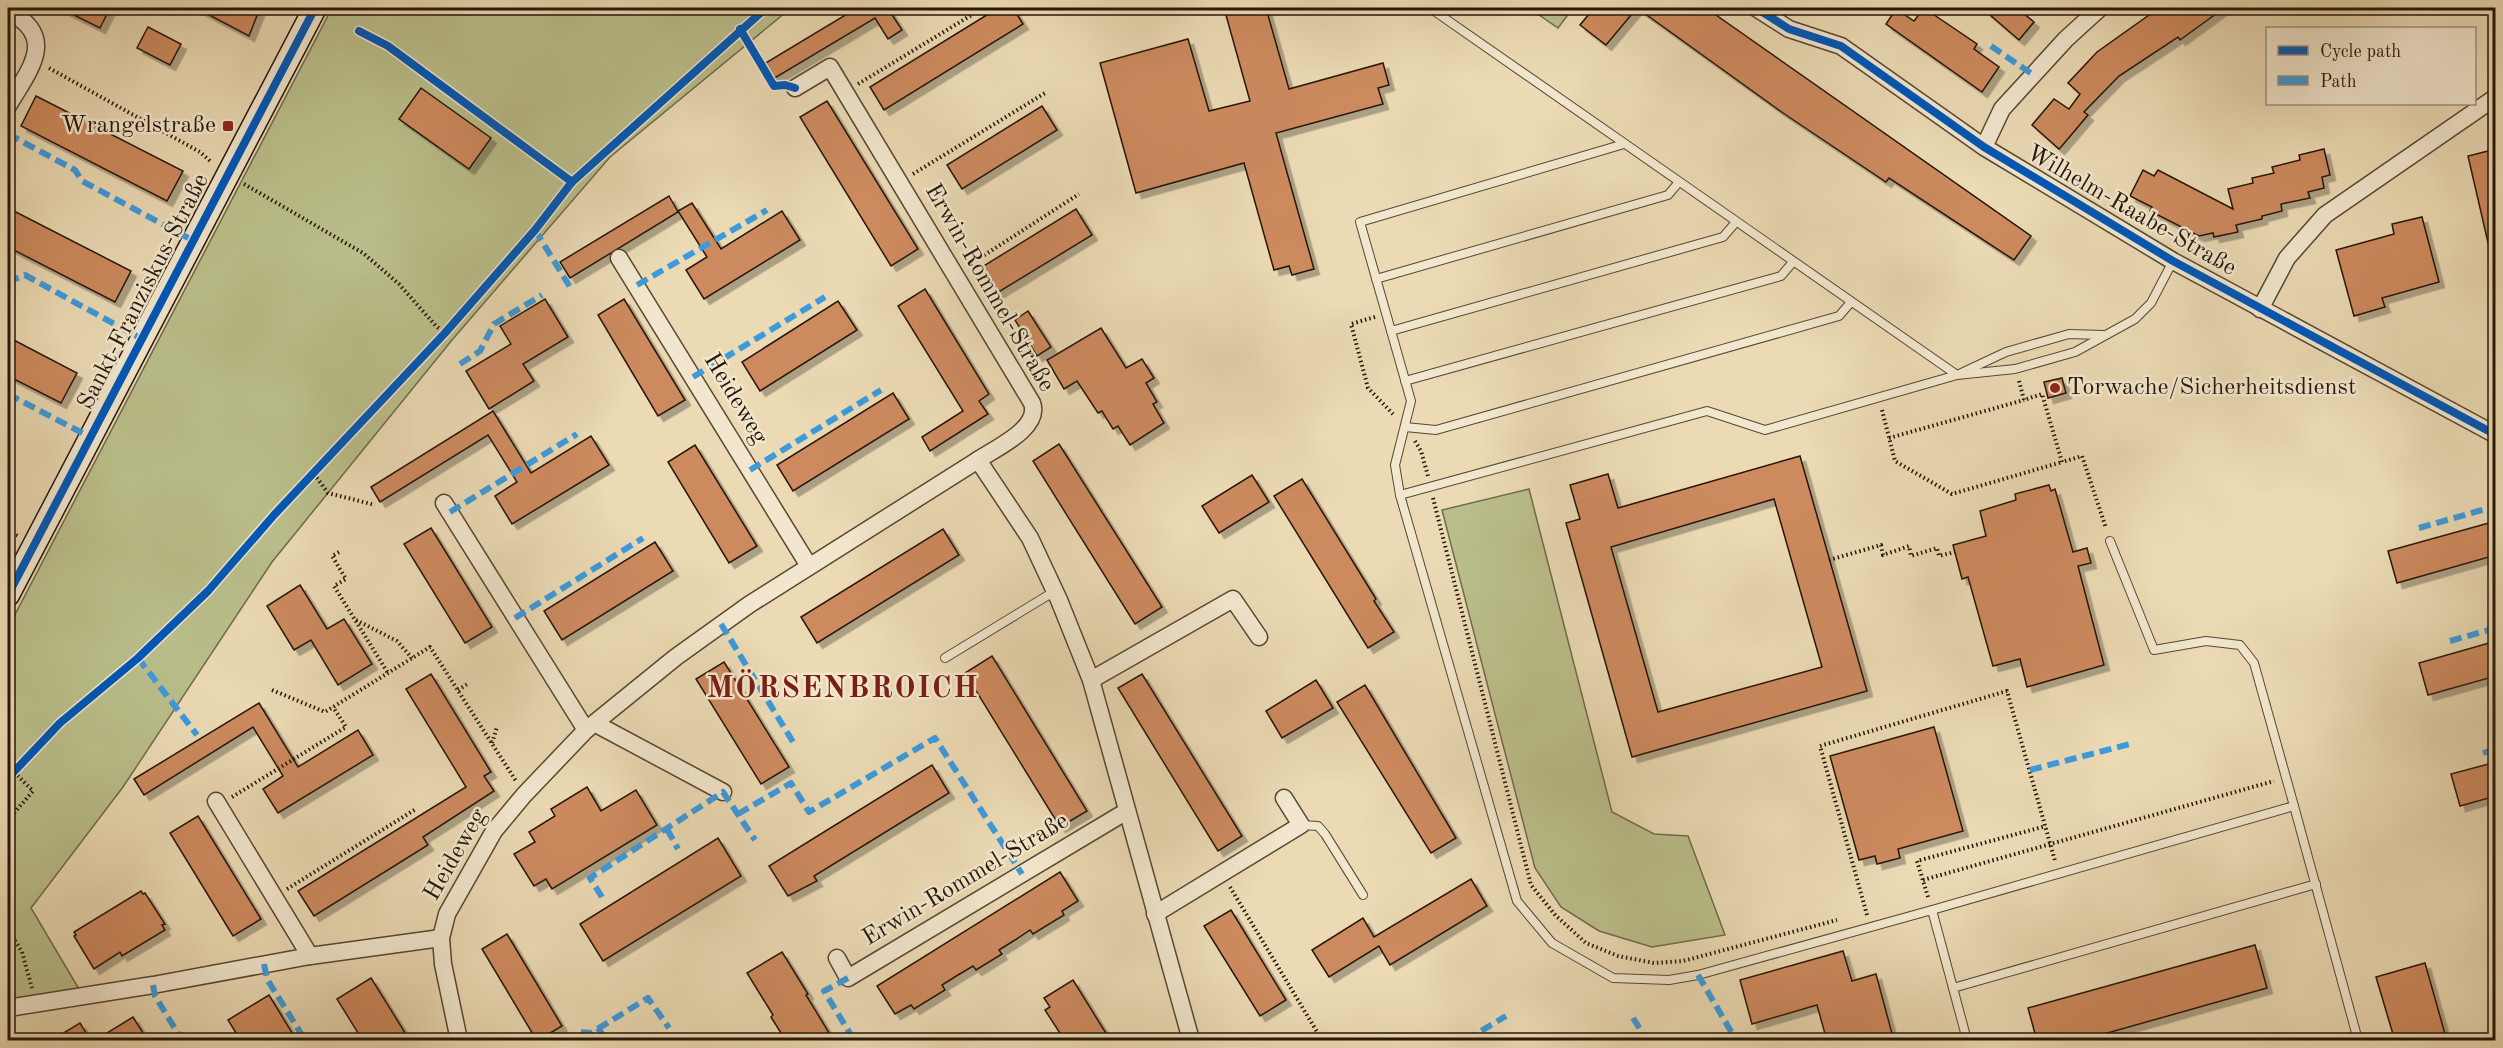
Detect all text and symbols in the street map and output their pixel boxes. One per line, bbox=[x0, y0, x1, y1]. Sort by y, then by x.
legend bbox=[2266, 27, 2476, 105]
text: Cycle path bbox=[2320, 43, 2401, 61]
text: Path bbox=[2320, 73, 2357, 91]
place label: Wrangelstraße bbox=[61, 114, 216, 138]
marker: Wrangelstraße bbox=[221, 119, 235, 133]
street label: Wilhelm-Raabe-Straße bbox=[2022, 141, 2240, 281]
street label: Sankt-Franziskus-Straße bbox=[74, 170, 214, 414]
street label: Erwin-Rommel-Straße bbox=[920, 180, 1058, 396]
street label: Heideweg bbox=[699, 349, 771, 449]
place label: Torwache/Sicherheitsdienst bbox=[2067, 376, 2356, 400]
marker: Torwache/Sicherheitsdienst bbox=[2048, 381, 2062, 395]
district label: MÖRSENBROICH bbox=[707, 669, 979, 704]
street label: Heideweg bbox=[420, 805, 492, 905]
street label: Erwin-Rommel-Straße bbox=[859, 809, 1073, 951]

